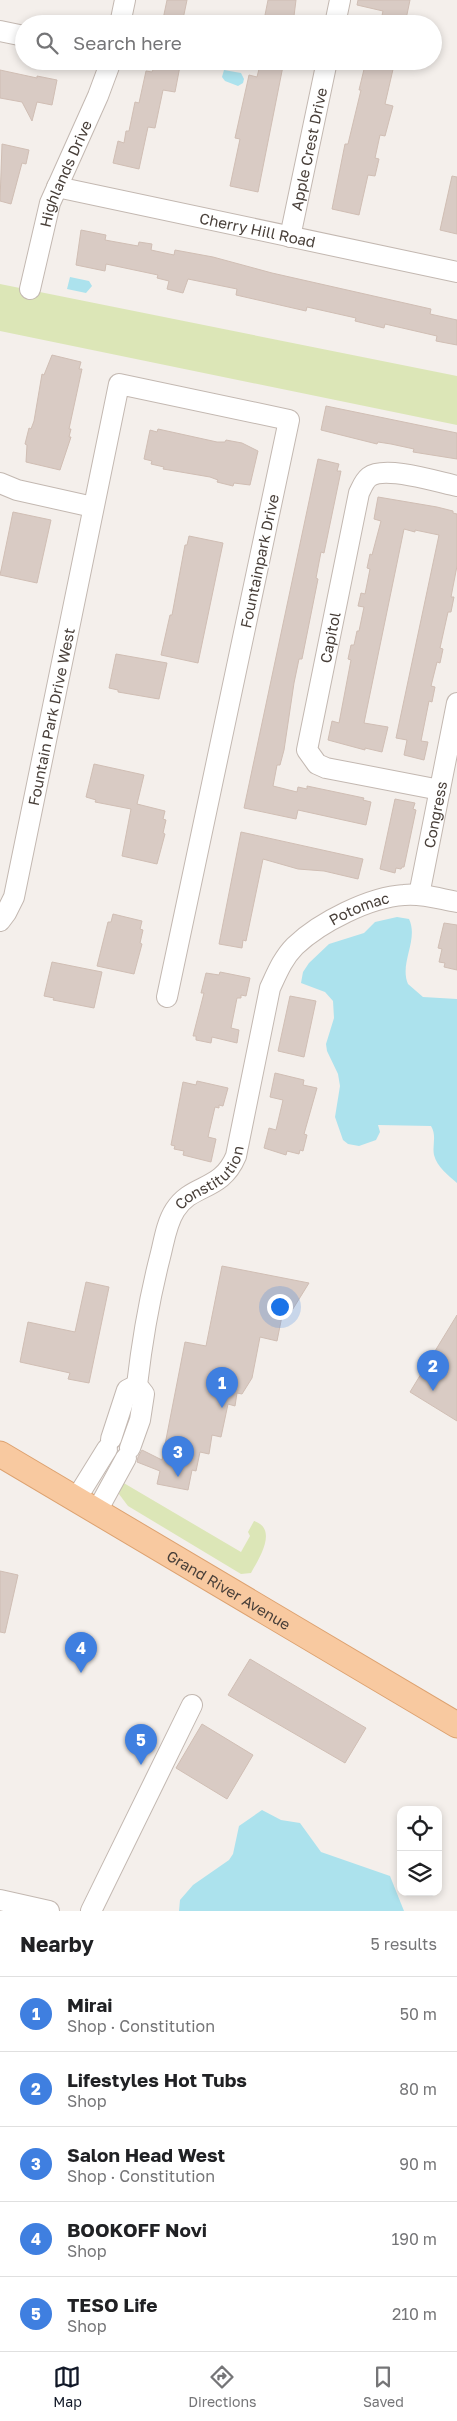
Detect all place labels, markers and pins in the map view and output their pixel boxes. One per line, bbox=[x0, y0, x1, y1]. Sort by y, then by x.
pin: 2 bbox=[417, 1350, 449, 1391]
pin: 1 bbox=[206, 1367, 238, 1408]
pin: 3 bbox=[162, 1436, 194, 1477]
pin: 4 bbox=[65, 1632, 97, 1673]
pin: 5 bbox=[125, 1724, 157, 1765]

